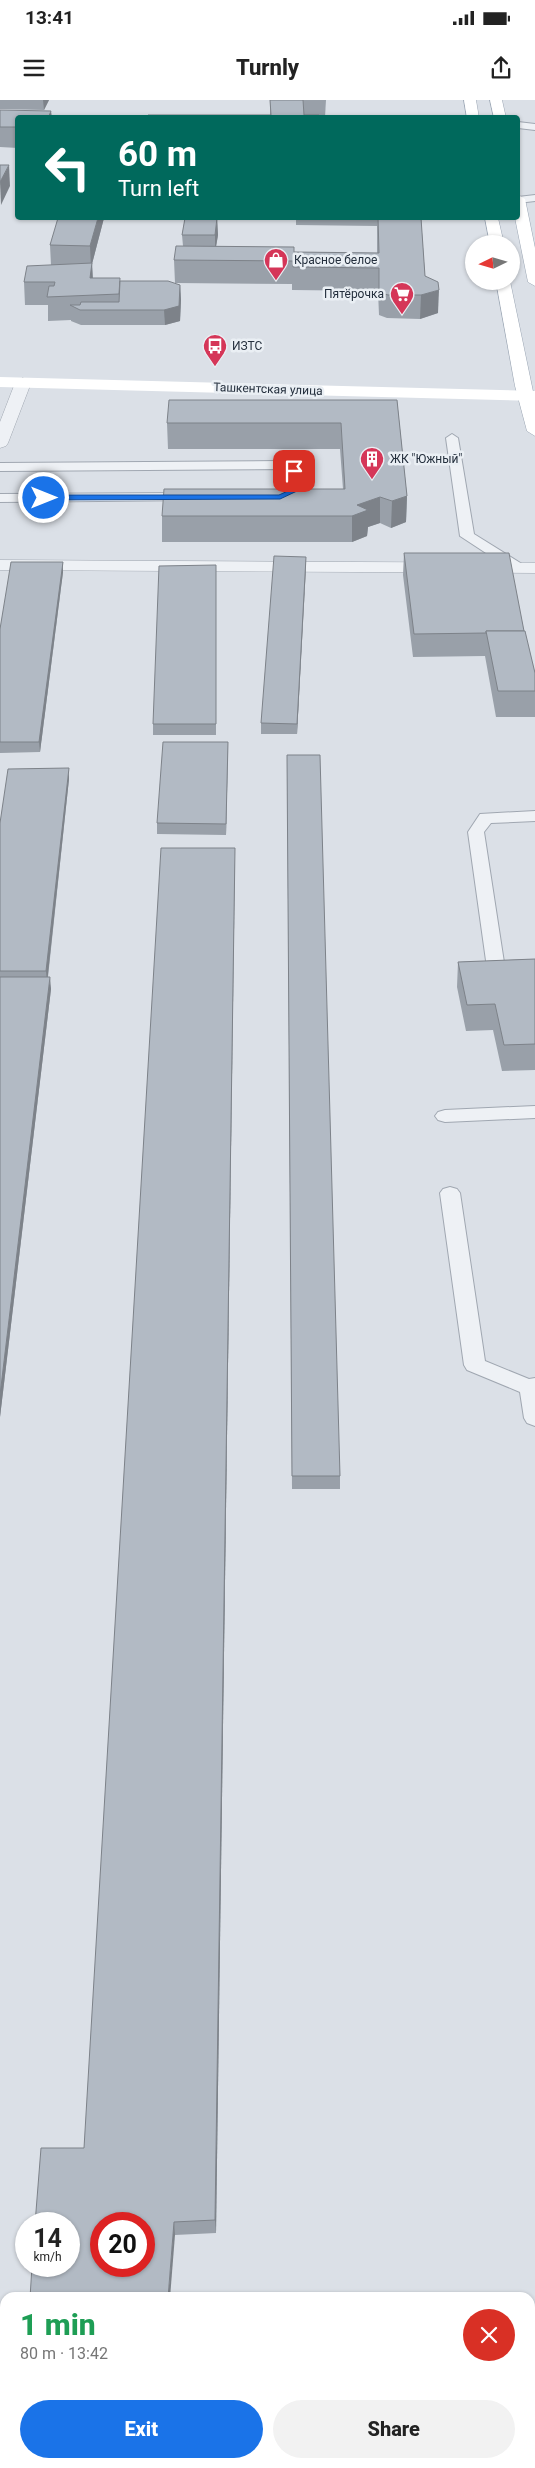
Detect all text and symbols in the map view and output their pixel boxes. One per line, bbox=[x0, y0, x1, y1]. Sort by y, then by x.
text: 13:41 bbox=[25, 6, 74, 29]
icon: menu bbox=[20, 54, 48, 82]
icon: share bbox=[487, 54, 515, 82]
text: Turnly bbox=[236, 55, 299, 80]
text: 60 m bbox=[118, 134, 197, 175]
icon: left bbox=[35, 135, 100, 200]
text: Turn left bbox=[118, 176, 199, 201]
north arrow bbox=[465, 235, 520, 290]
map controls bbox=[465, 235, 520, 290]
shop icon: Красное белое bbox=[263, 247, 289, 281]
place label: Красное белое bbox=[294, 253, 377, 267]
supermarket icon: Пятёрочка bbox=[389, 281, 415, 315]
place label: Пятёрочка bbox=[324, 287, 384, 301]
bus stop icon: ИЗТС bbox=[202, 333, 228, 367]
place label: ИЗТС bbox=[232, 339, 263, 353]
street label: Ташкентская улица bbox=[213, 380, 323, 398]
building icon: ЖК "Южный" bbox=[359, 446, 385, 480]
pin bbox=[273, 450, 315, 492]
place label: ЖК "Южный" bbox=[390, 452, 463, 466]
icon: arrive bbox=[280, 457, 308, 485]
position arrow bbox=[17, 471, 69, 523]
speed limit sign: 20 bbox=[90, 2212, 155, 2277]
text: 14 bbox=[33, 2224, 62, 2253]
text: km/h bbox=[33, 2250, 62, 2264]
text: 1 min bbox=[20, 2307, 96, 2342]
button: close bbox=[463, 2309, 515, 2361]
text: 80 m · 13:42 bbox=[20, 2344, 108, 2363]
button: Exit bbox=[20, 2400, 263, 2458]
button: Share bbox=[273, 2400, 515, 2458]

